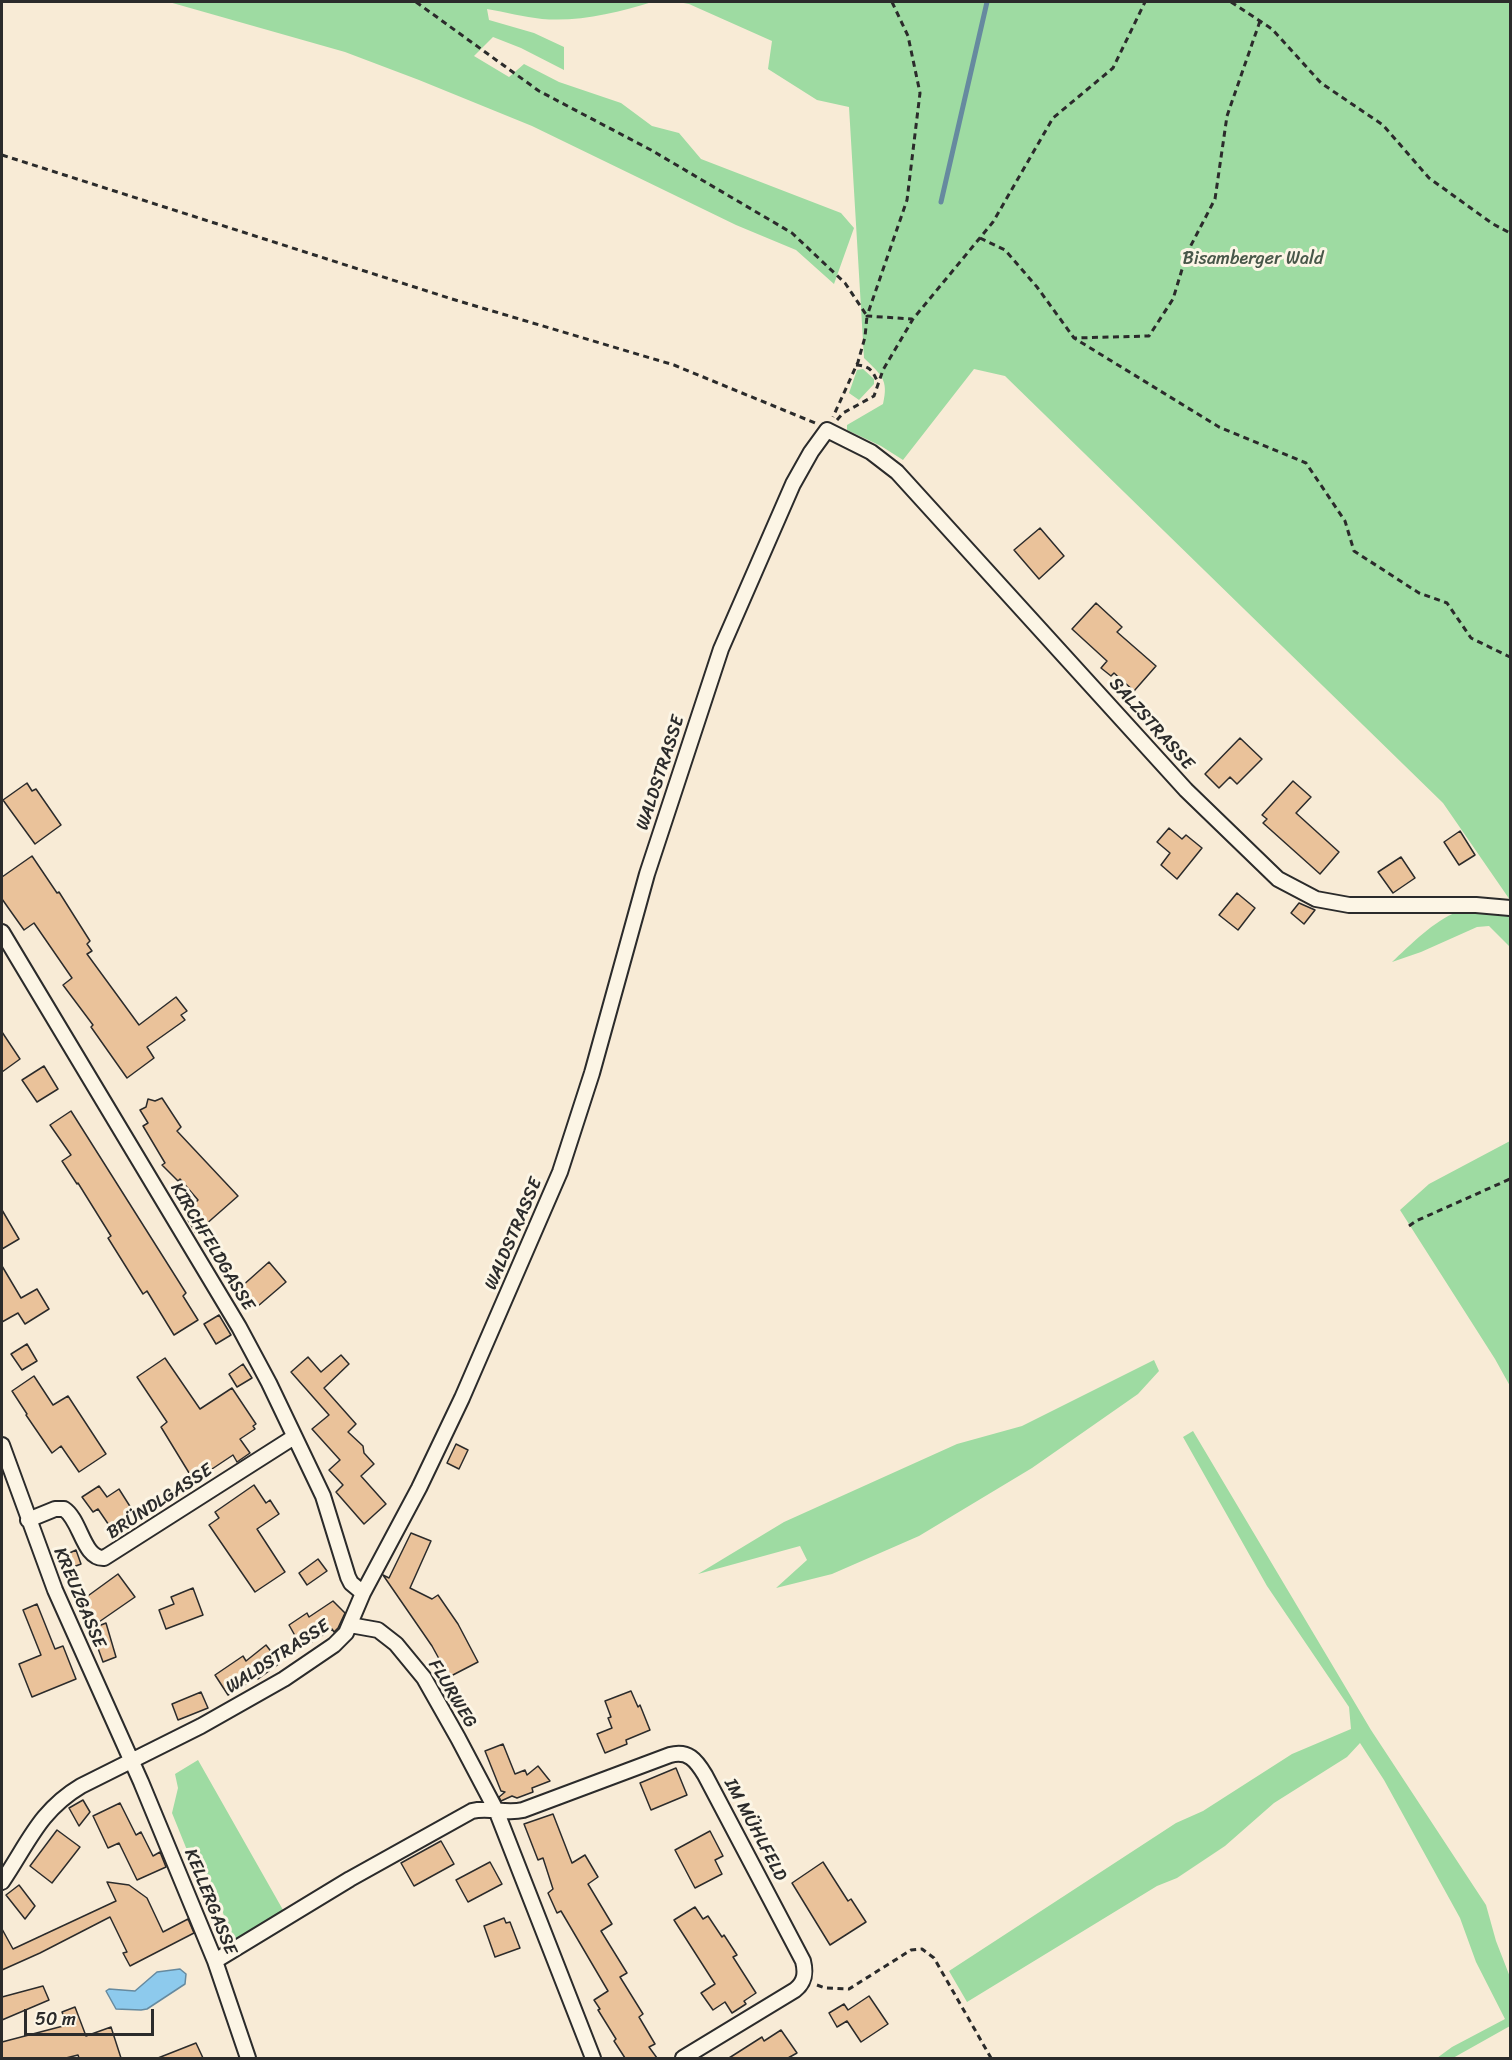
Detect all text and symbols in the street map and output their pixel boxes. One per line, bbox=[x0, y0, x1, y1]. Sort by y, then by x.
park label: Bisamberger Wald bbox=[1182, 248, 1324, 270]
street label: SALZSTRASSE bbox=[1104, 673, 1198, 775]
street label: WALDSTRASSE bbox=[632, 713, 690, 833]
street label: WALDSTRASSE bbox=[481, 1175, 547, 1293]
street label: KIRCHFELDGASSE bbox=[165, 1179, 259, 1315]
street label: BRÜNDLGASSE bbox=[103, 1460, 217, 1544]
street label: KREUZGASSE bbox=[48, 1545, 110, 1651]
street label: WALDSTRASSE bbox=[222, 1615, 334, 1699]
street label: FLURWEG bbox=[423, 1656, 481, 1732]
street label: IM MÜHLFELD bbox=[719, 1775, 791, 1885]
street label: KELLERGASSE bbox=[179, 1846, 241, 1958]
scale bar bbox=[27, 1997, 158, 2035]
text: 50 m bbox=[35, 2003, 76, 2035]

